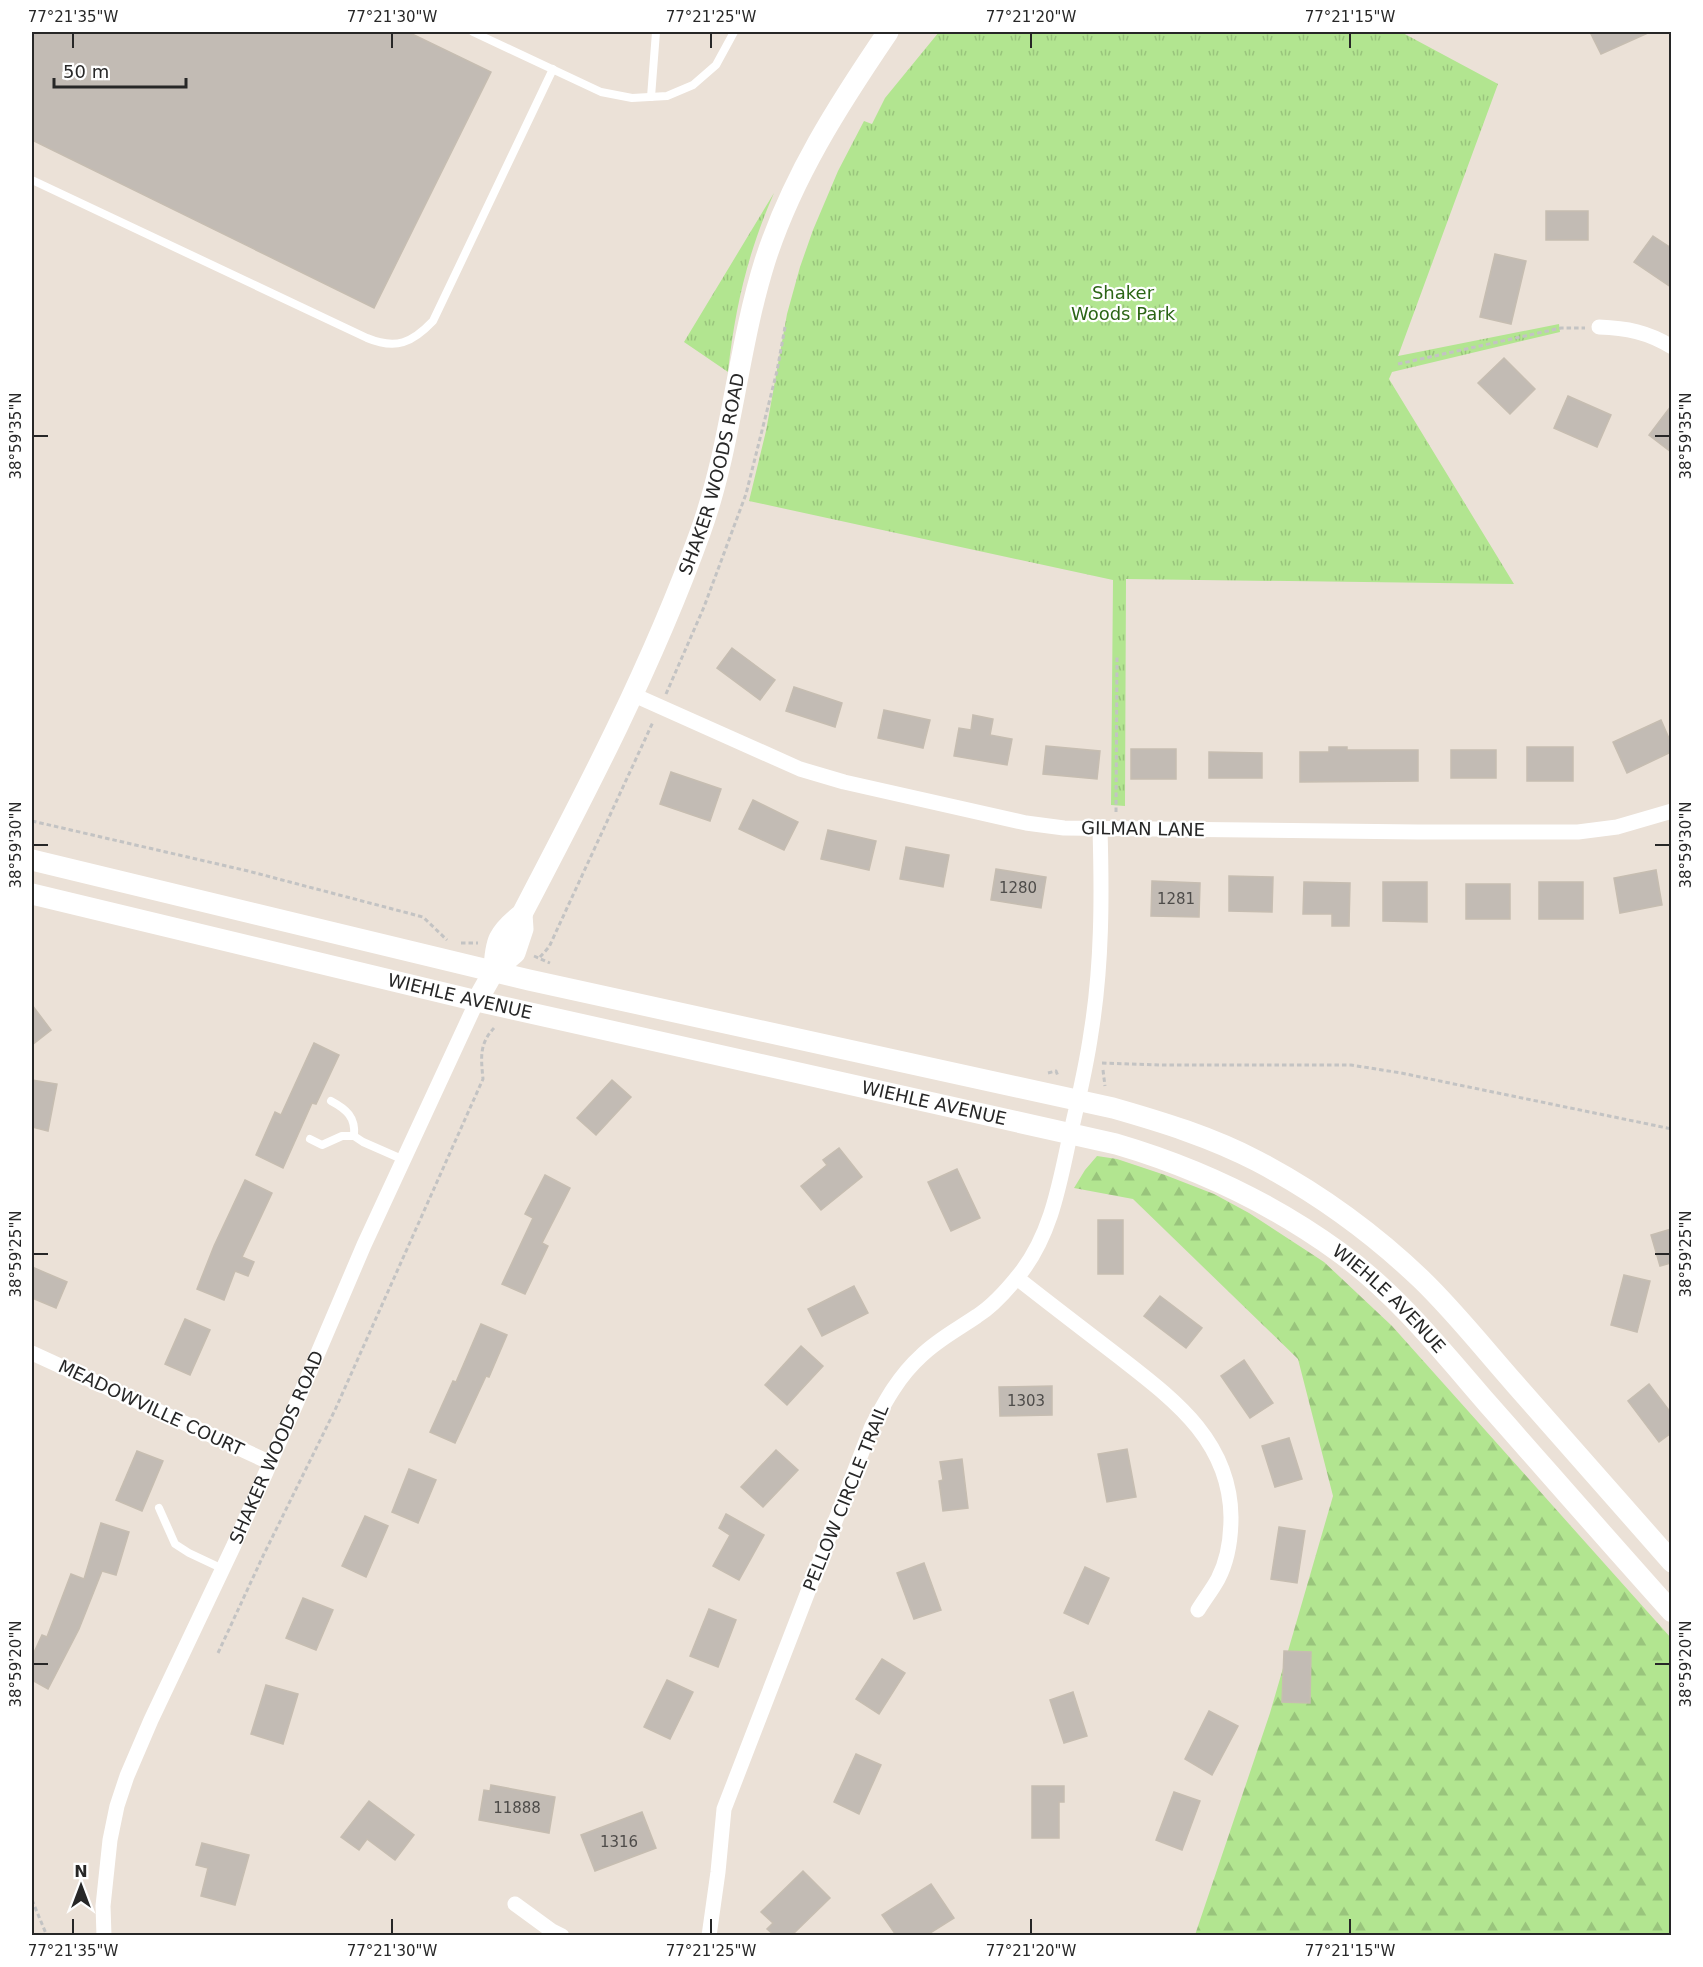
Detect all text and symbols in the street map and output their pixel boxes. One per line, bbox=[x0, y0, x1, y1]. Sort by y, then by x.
text: 77°21'35"W bbox=[28, 8, 118, 26]
text: 77°21'30"W bbox=[347, 8, 437, 26]
text: 77°21'25"W bbox=[666, 8, 756, 26]
text: 77°21'20"W bbox=[986, 8, 1076, 26]
text: 77°21'15"W bbox=[1305, 8, 1395, 26]
scale bar bbox=[54, 51, 186, 89]
text: 50 m bbox=[63, 61, 109, 82]
park label: Shaker Woods Park bbox=[1071, 282, 1176, 324]
street label: SHAKER WOODS ROAD bbox=[674, 371, 748, 578]
text: 38°59'35"N bbox=[7, 392, 25, 480]
text: 38°59'35"N bbox=[1677, 392, 1695, 480]
text: 38°59'30"N bbox=[7, 801, 25, 889]
text: 38°59'30"N bbox=[1677, 801, 1695, 889]
street label: GILMAN LANE bbox=[1081, 817, 1205, 840]
house number: 1280 bbox=[999, 879, 1037, 897]
house number: 1281 bbox=[1157, 890, 1195, 908]
street label: WIEHLE AVENUE bbox=[385, 969, 534, 1023]
street label: WIEHLE AVENUE bbox=[860, 1076, 1009, 1129]
text: 38°59'25"N bbox=[7, 1210, 25, 1298]
text: 38°59'25"N bbox=[1677, 1210, 1695, 1298]
street label: WIEHLE AVENUE bbox=[1329, 1240, 1450, 1357]
street label: SHAKER WOODS ROAD bbox=[225, 1347, 328, 1547]
street label: MEADOWVILLE COURT bbox=[55, 1355, 248, 1460]
house number: 1303 bbox=[1007, 1392, 1045, 1410]
street label: PELLOW CIRCLE TRAIL bbox=[799, 1402, 893, 1594]
text: 38°59'20"N bbox=[7, 1620, 25, 1708]
text: 38°59'20"N bbox=[1677, 1620, 1695, 1708]
house number: 11888 bbox=[493, 1799, 541, 1817]
house number: 1316 bbox=[600, 1833, 638, 1851]
north arrow bbox=[51, 1856, 111, 1916]
text: N bbox=[74, 1862, 88, 1881]
text: 77°21'35"W bbox=[28, 1942, 118, 1960]
text: 77°21'30"W bbox=[347, 1942, 437, 1960]
text: 77°21'25"W bbox=[666, 1942, 756, 1960]
text: 77°21'20"W bbox=[986, 1942, 1076, 1960]
text: 77°21'15"W bbox=[1305, 1942, 1395, 1960]

